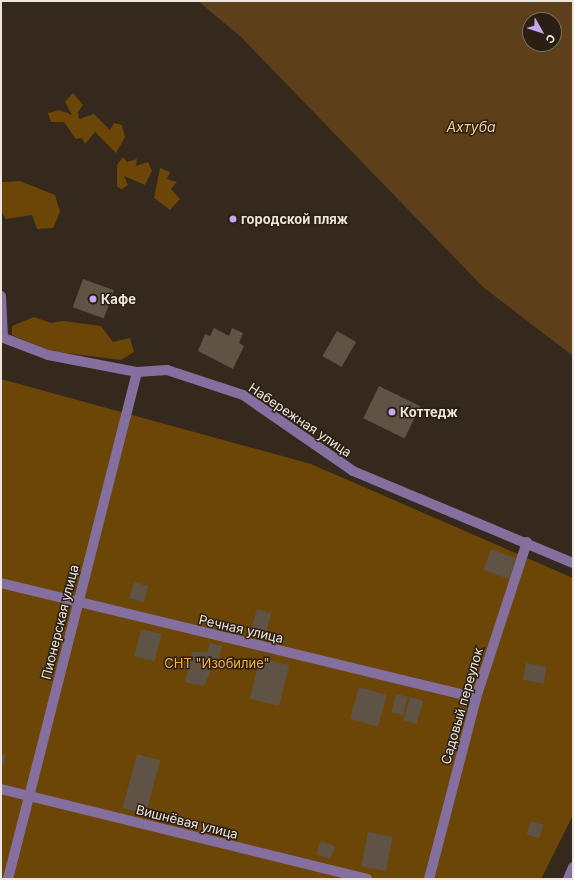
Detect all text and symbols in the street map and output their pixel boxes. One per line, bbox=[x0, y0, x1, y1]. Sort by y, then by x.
north arrow bbox=[522, 12, 562, 52]
text: С bbox=[543, 31, 559, 46]
water label: Ахтуба bbox=[446, 119, 496, 135]
place label: городской пляж bbox=[241, 211, 348, 227]
marker: городской пляж bbox=[228, 214, 238, 224]
place label: Кафе bbox=[101, 291, 136, 307]
marker: Кафе bbox=[88, 294, 98, 304]
street label: Набережная улица bbox=[246, 380, 354, 460]
place label: Коттедж bbox=[400, 404, 458, 420]
marker: Коттедж bbox=[387, 407, 397, 417]
street label: Пионерская улица bbox=[38, 563, 82, 681]
street label: Речная улица bbox=[197, 612, 285, 646]
street label: Садовый переулок bbox=[438, 646, 486, 766]
park label: СНТ "Изобилие" bbox=[164, 655, 270, 671]
street label: Вишнёвая улица bbox=[134, 802, 240, 842]

